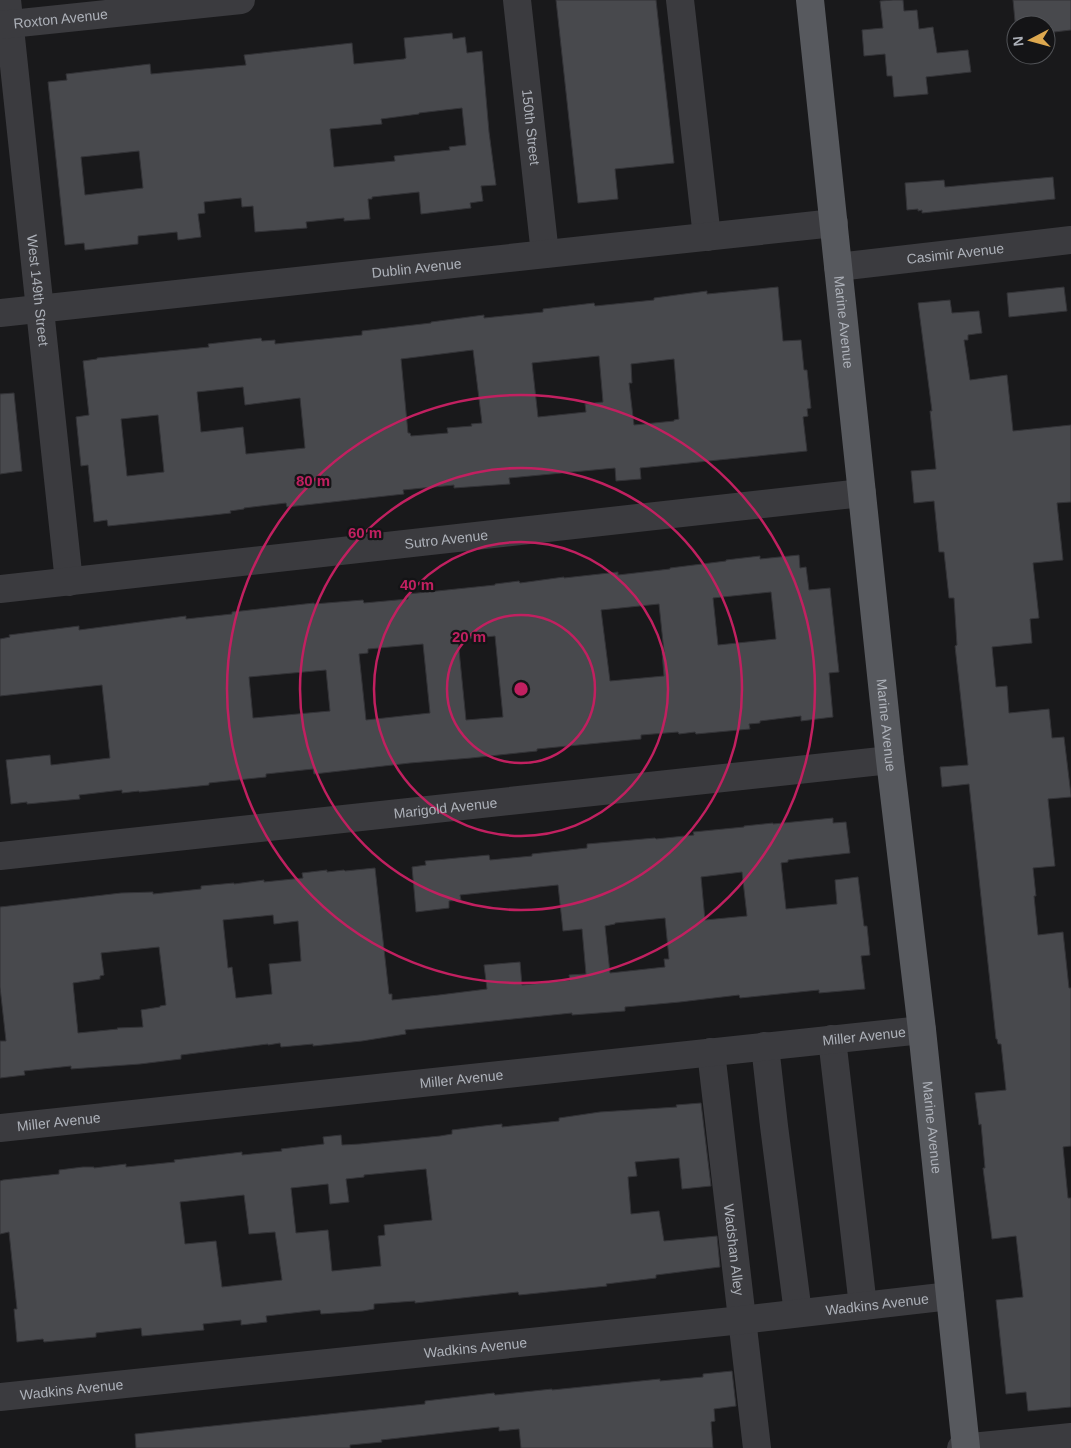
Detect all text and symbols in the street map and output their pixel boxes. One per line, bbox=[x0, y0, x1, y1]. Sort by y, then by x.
street label: Roxton Avenue bbox=[13, 6, 109, 32]
north arrow bbox=[1006, 15, 1056, 65]
text: N bbox=[1010, 35, 1027, 47]
street label: 150th Street bbox=[519, 88, 543, 166]
street label: West 149th Street bbox=[24, 234, 52, 347]
street label: Casimir Avenue bbox=[906, 240, 1005, 267]
street label: Dublin Avenue bbox=[371, 255, 462, 281]
street label: Marine Avenue bbox=[831, 275, 857, 370]
text: 80 m bbox=[296, 472, 330, 489]
text: 60 m bbox=[348, 524, 382, 541]
street label: Sutro Avenue bbox=[404, 527, 489, 552]
text: 40 m bbox=[400, 576, 434, 593]
text: 20 m bbox=[452, 628, 486, 645]
street label: Marine Avenue bbox=[873, 678, 899, 772]
centre of rings bbox=[512, 680, 530, 698]
street label: Marigold Avenue bbox=[393, 794, 498, 821]
street label: Miller Avenue bbox=[822, 1024, 907, 1049]
street label: Miller Avenue bbox=[419, 1067, 504, 1091]
street label: Marine Avenue bbox=[919, 1080, 945, 1175]
street label: Miller Avenue bbox=[16, 1109, 101, 1134]
street label: Wadshan Alley bbox=[721, 1203, 747, 1296]
street label: Wadkins Avenue bbox=[825, 1290, 930, 1318]
street label: Wadkins Avenue bbox=[423, 1334, 528, 1361]
street label: Wadkins Avenue bbox=[19, 1376, 124, 1403]

